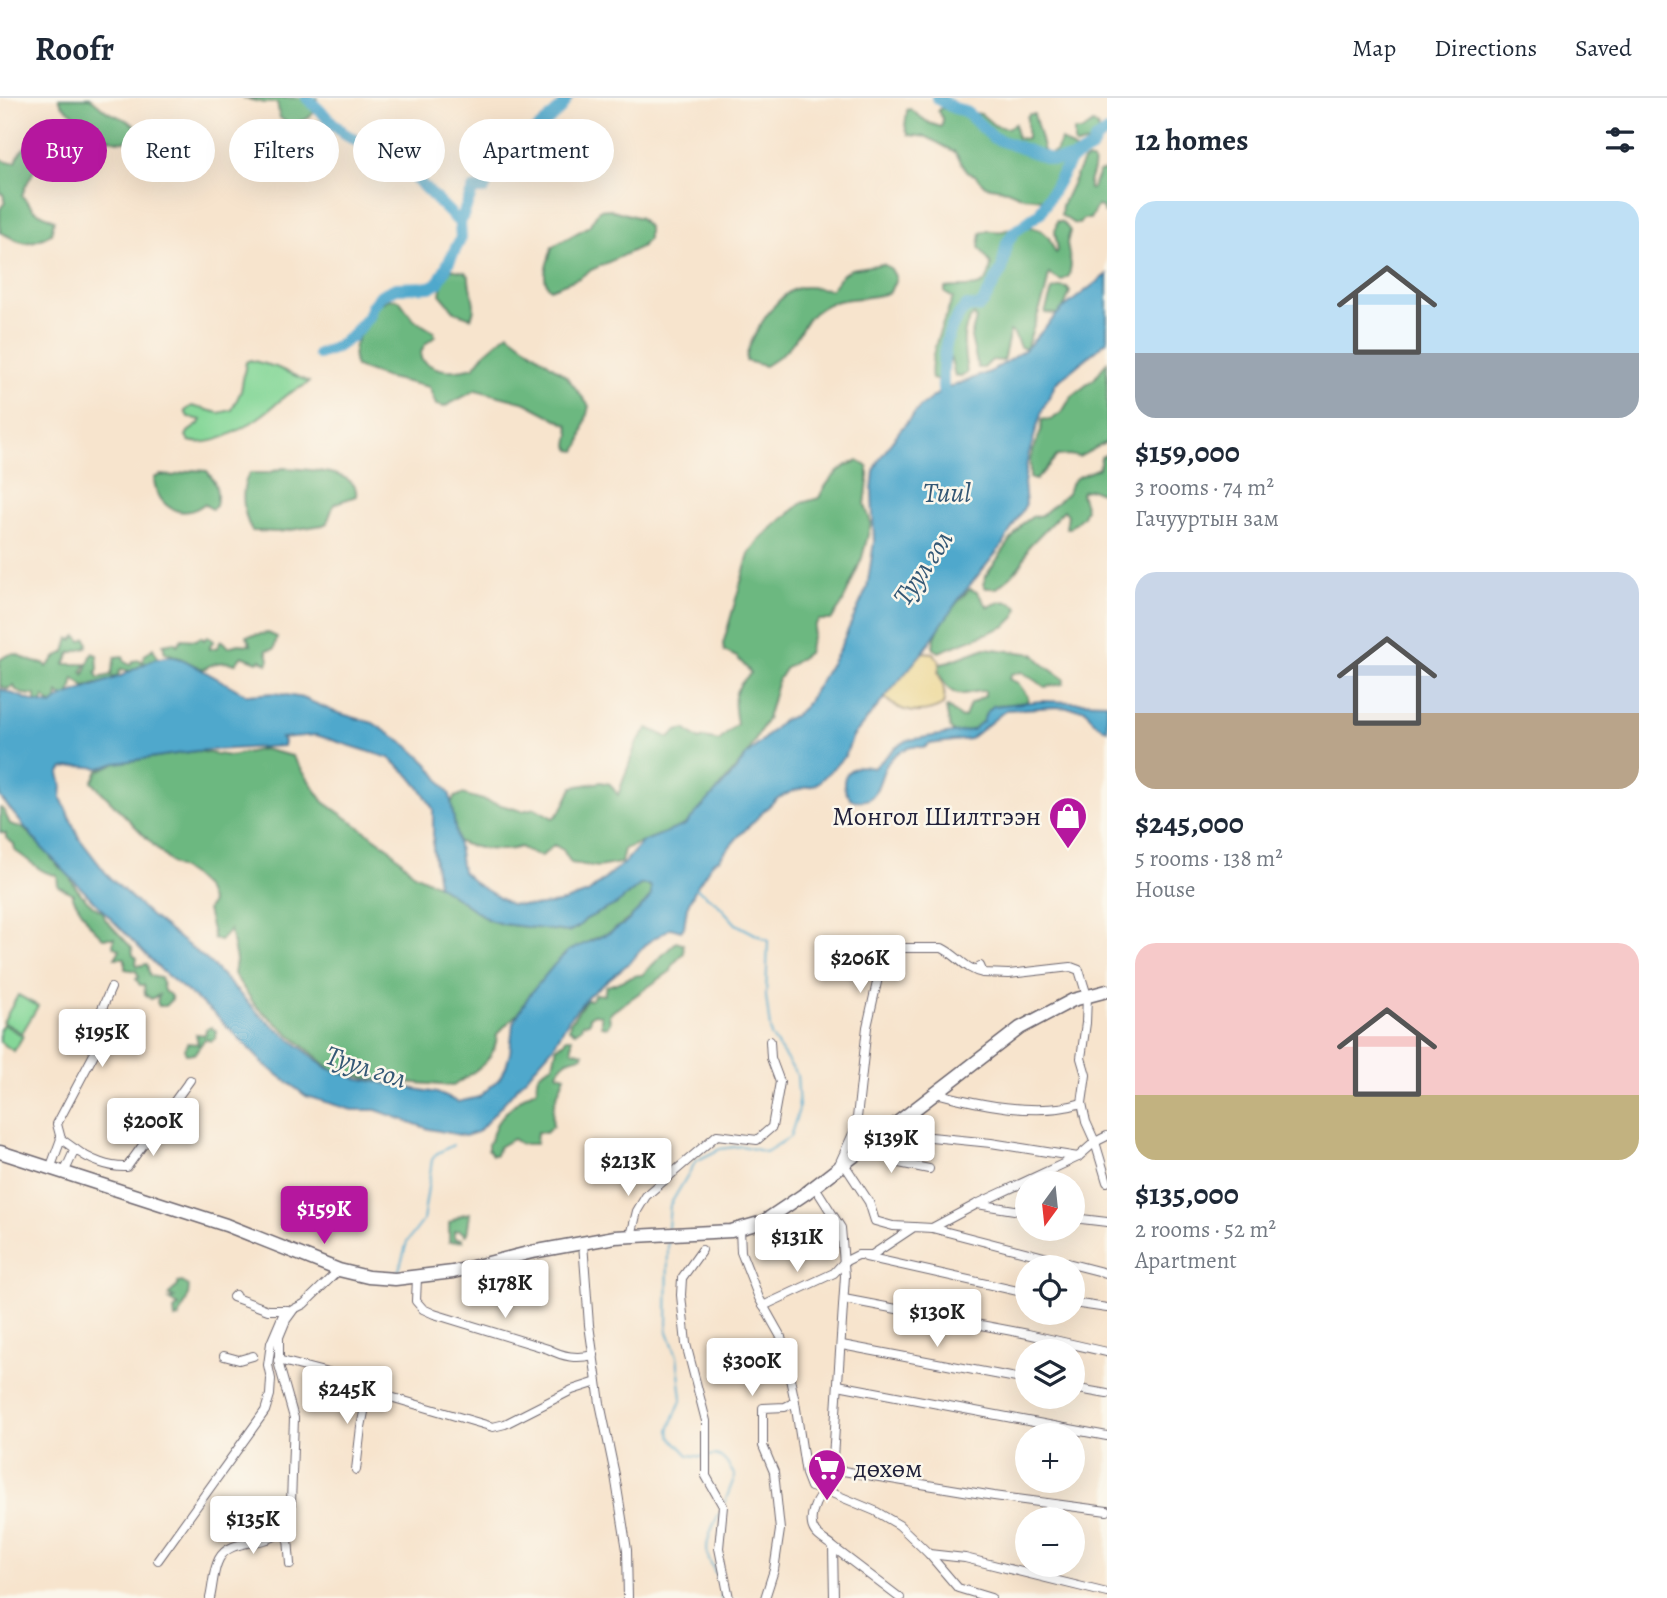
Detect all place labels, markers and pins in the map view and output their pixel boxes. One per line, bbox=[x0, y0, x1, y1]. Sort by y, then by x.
shop icon: Монгол Шилтгээн bbox=[1047, 795, 1089, 850]
place label: Монгол Шилтгээн bbox=[832, 799, 1041, 834]
pin: $206K bbox=[811, 936, 909, 995]
pin: $195K bbox=[53, 1010, 151, 1069]
pin: $200K bbox=[104, 1098, 202, 1158]
pin: $139K bbox=[842, 1116, 940, 1175]
pin: $213K bbox=[579, 1138, 677, 1198]
pin: $159K bbox=[275, 1186, 373, 1246]
pin: $131K bbox=[748, 1214, 846, 1274]
pin: $178K bbox=[456, 1260, 554, 1320]
pin: $130K bbox=[888, 1290, 986, 1349]
pin: $300K bbox=[703, 1338, 801, 1398]
pin: $245K bbox=[298, 1366, 396, 1426]
supermarket icon: дөхөм bbox=[806, 1447, 848, 1502]
place label: дөхөм bbox=[853, 1451, 922, 1486]
pin: $135K bbox=[204, 1496, 302, 1556]

